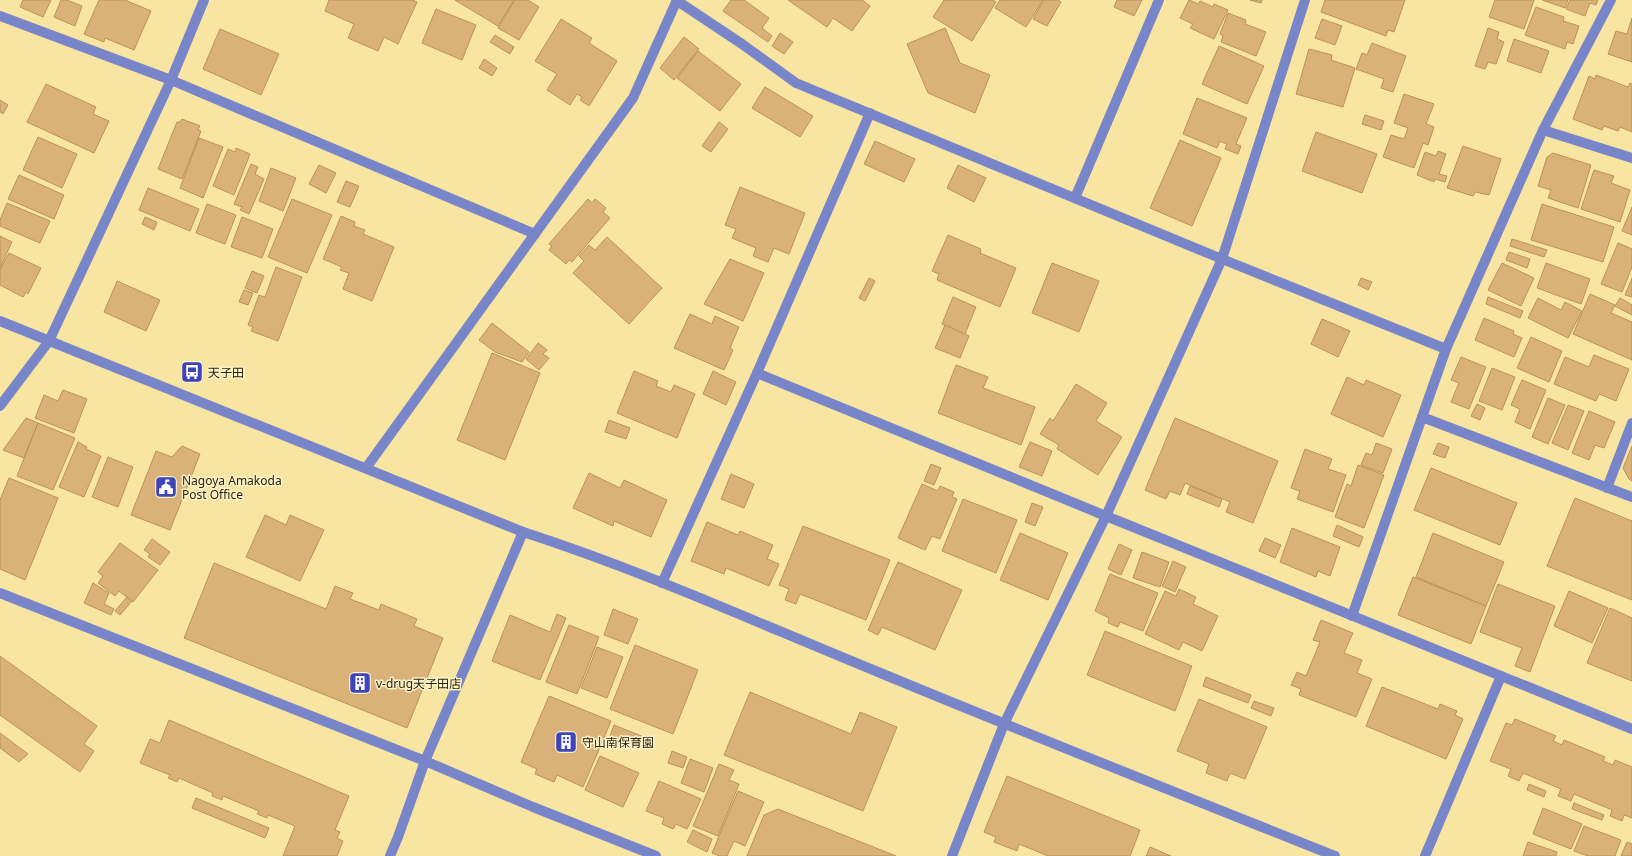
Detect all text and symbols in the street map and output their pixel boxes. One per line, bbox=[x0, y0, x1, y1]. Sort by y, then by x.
bus stop icon: 天子田 bbox=[179, 359, 205, 385]
place label: 天子田 bbox=[208, 364, 244, 381]
place label: Nagoya Amakoda Post Office bbox=[182, 472, 282, 503]
public building icon: Nagoya Amakoda Post Office bbox=[153, 474, 179, 500]
building icon: v-drug天子田店 bbox=[347, 670, 373, 696]
place label: v-drug天子田店 bbox=[376, 675, 461, 692]
building icon: 守山南保育園 bbox=[553, 729, 579, 755]
place label: 守山南保育園 bbox=[582, 734, 654, 751]

